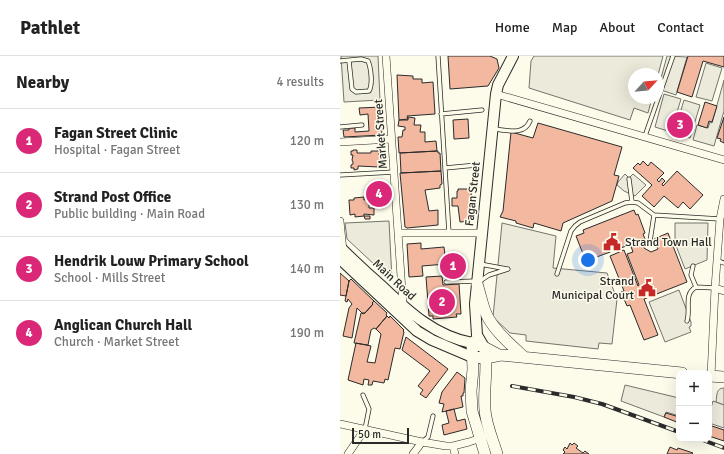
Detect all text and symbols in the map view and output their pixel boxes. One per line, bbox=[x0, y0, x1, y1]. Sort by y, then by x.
text: Pathlet bbox=[20, 16, 80, 40]
text: Home bbox=[495, 19, 530, 36]
text: Map bbox=[552, 19, 577, 36]
text: About bbox=[599, 19, 635, 36]
text: Contact bbox=[657, 19, 704, 36]
north arrow bbox=[628, 68, 664, 104]
text: Nearby bbox=[16, 72, 69, 93]
text: 4 results bbox=[276, 74, 324, 90]
street label: Market Street bbox=[371, 99, 391, 169]
pin: 3 bbox=[667, 110, 693, 140]
text: Fagan Street Clinic bbox=[54, 124, 178, 142]
text: 1 bbox=[25, 133, 33, 149]
text: 120 m bbox=[290, 133, 324, 149]
text: Hospital · Fagan Street bbox=[54, 142, 180, 158]
street label: Fagan Street bbox=[462, 161, 484, 227]
pin: 4 bbox=[366, 179, 392, 209]
text: Strand Post Office bbox=[54, 188, 171, 206]
text: 2 bbox=[25, 197, 33, 213]
text: 130 m bbox=[290, 197, 324, 213]
text: Public building · Main Road bbox=[54, 206, 205, 222]
public building icon: Strand Town Hall bbox=[602, 232, 622, 252]
place label: Strand Town Hall bbox=[625, 235, 712, 250]
your location bbox=[578, 250, 598, 270]
pin: 1 bbox=[440, 251, 466, 281]
text: Hendrik Louw Primary School bbox=[54, 252, 249, 270]
street label: Main Road bbox=[369, 256, 419, 304]
text: 3 bbox=[25, 261, 33, 277]
text: 140 m bbox=[290, 261, 324, 277]
text: School · Mills Street bbox=[54, 270, 165, 286]
place label: Strand Municipal Court bbox=[551, 274, 634, 303]
public building icon: Strand Municipal Court bbox=[637, 278, 657, 298]
pin: 2 bbox=[429, 287, 455, 317]
text: Anglican Church Hall bbox=[54, 316, 192, 334]
text: 4 bbox=[25, 325, 33, 341]
text: 190 m bbox=[290, 325, 324, 341]
text: Church · Market Street bbox=[54, 334, 179, 350]
map controls bbox=[676, 370, 712, 442]
button: + bbox=[676, 370, 712, 406]
button: − bbox=[676, 406, 712, 442]
scale bar bbox=[352, 426, 409, 445]
text: 50 m bbox=[358, 428, 381, 441]

